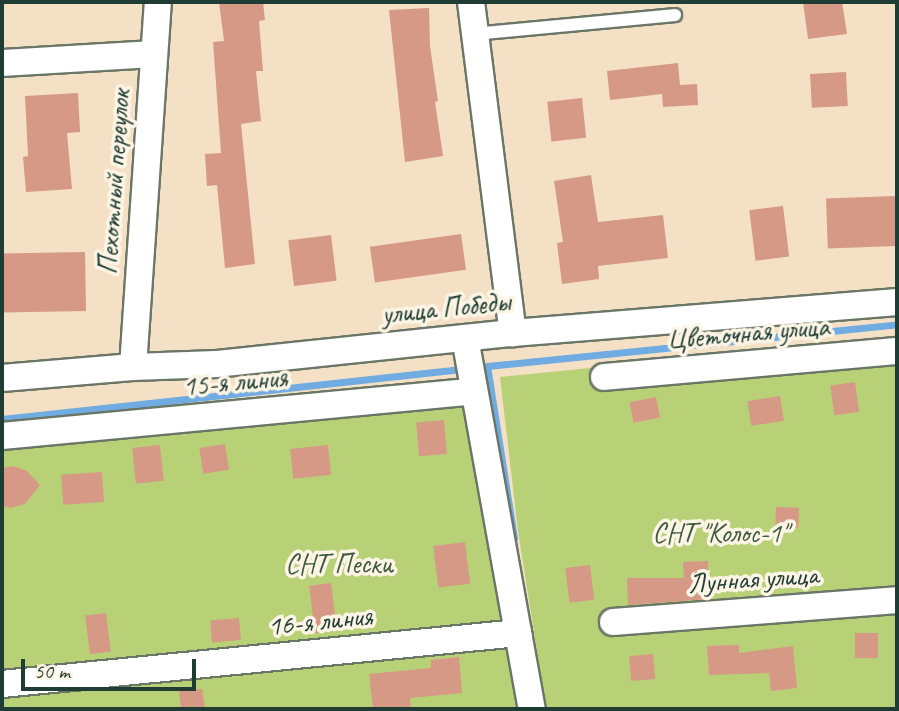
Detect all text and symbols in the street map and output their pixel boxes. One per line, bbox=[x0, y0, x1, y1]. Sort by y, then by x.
street label: Пехотный переулок bbox=[91, 88, 137, 276]
street label: улица Победы bbox=[380, 285, 512, 331]
street label: Цветочная улица bbox=[664, 309, 832, 357]
street label: 15-я линия bbox=[181, 361, 289, 403]
park label: СНТ "Колос-1" bbox=[652, 516, 788, 550]
park label: СНТ Пески bbox=[285, 547, 393, 581]
street label: Лунная улица bbox=[687, 558, 819, 600]
street label: 16-я линия bbox=[266, 599, 374, 643]
scale bar bbox=[24, 644, 200, 688]
text: 50 m bbox=[34, 658, 70, 684]

